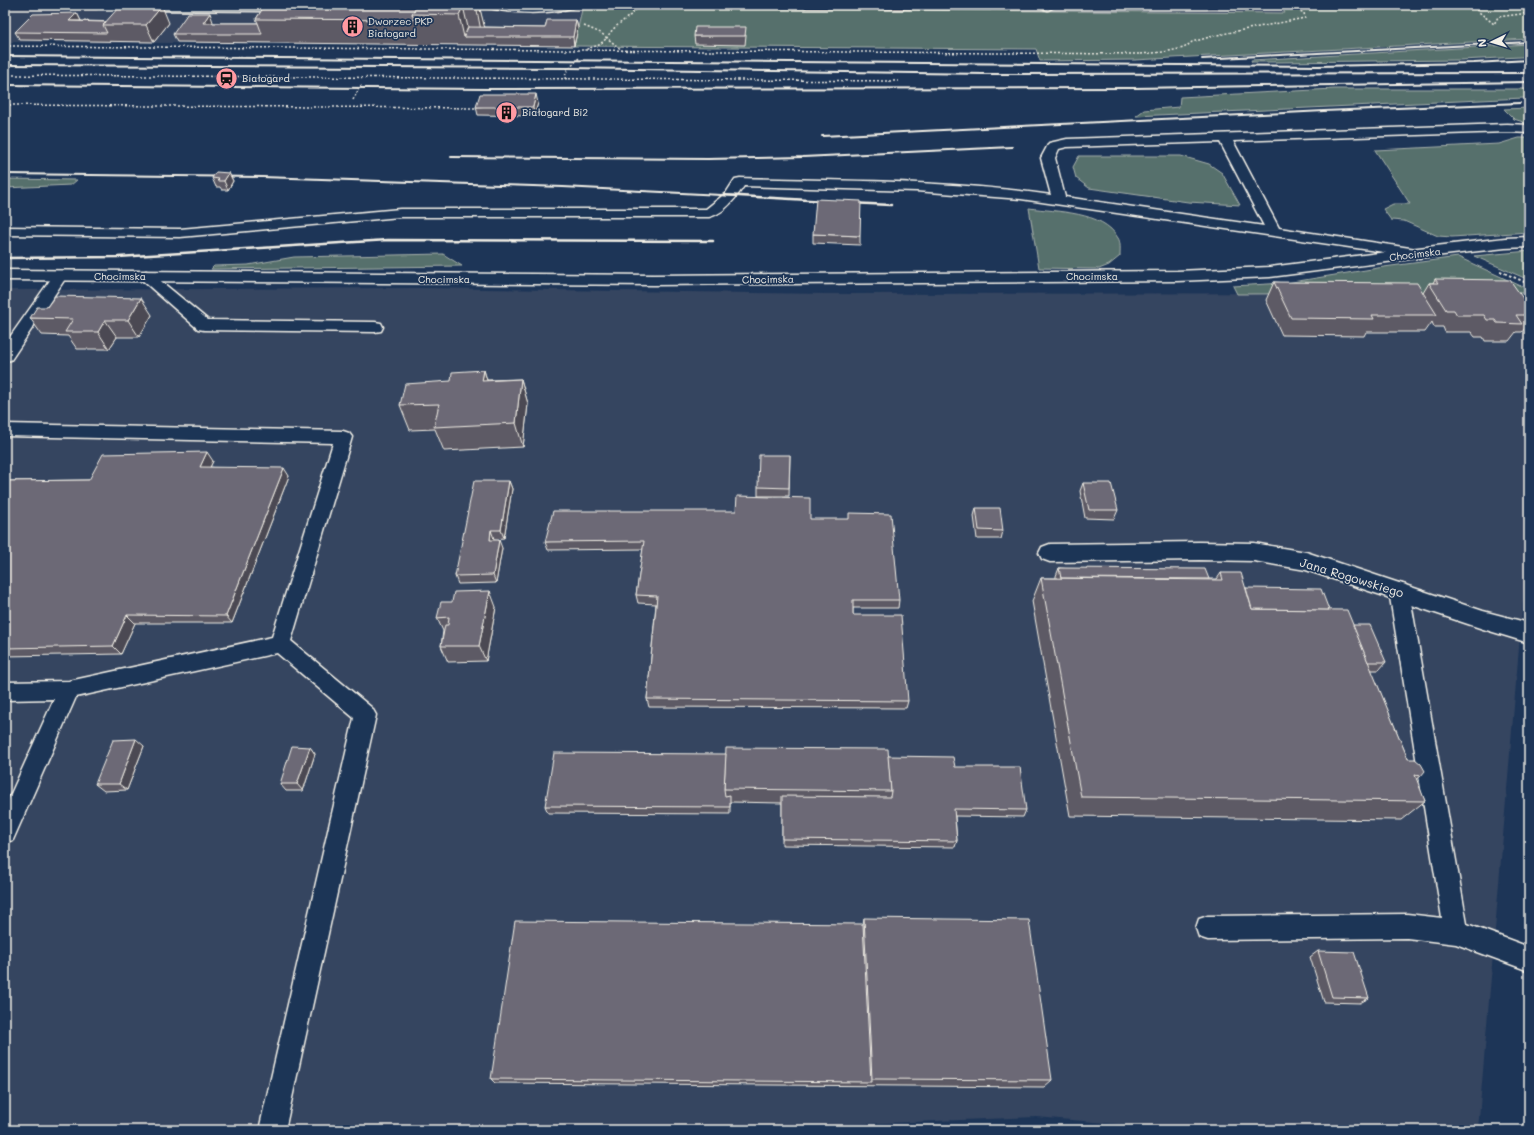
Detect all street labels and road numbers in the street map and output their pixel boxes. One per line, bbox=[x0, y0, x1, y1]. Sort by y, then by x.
street label: Chocimska bbox=[1388, 244, 1442, 264]
street label: Chocimska bbox=[94, 269, 146, 283]
street label: Chocimska bbox=[1066, 269, 1118, 283]
street label: Chocimska bbox=[418, 272, 470, 286]
street label: Chocimska bbox=[742, 272, 794, 286]
street label: Jana Rogowskiego bbox=[1298, 554, 1406, 600]

